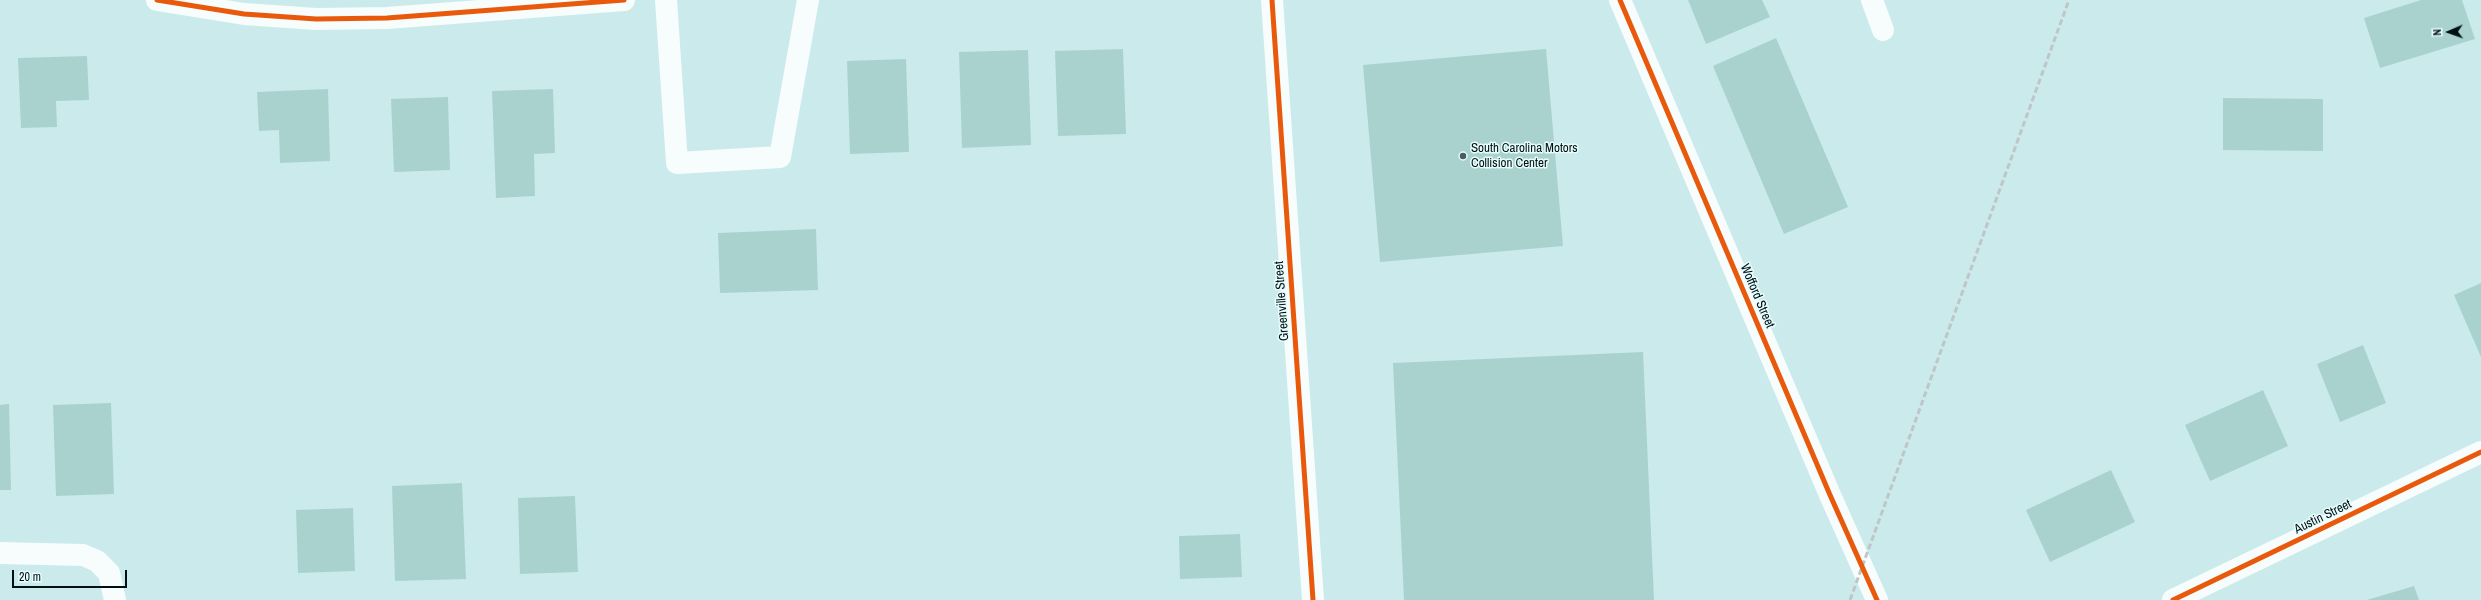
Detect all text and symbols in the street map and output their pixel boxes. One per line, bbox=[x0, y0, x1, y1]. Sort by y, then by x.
north arrow bbox=[2429, 12, 2469, 52]
text: N bbox=[2430, 29, 2444, 36]
place label: South Carolina Motors Collision Center bbox=[1471, 141, 1578, 172]
marker: South Carolina Motors Collision Center bbox=[1458, 151, 1468, 161]
street label: Greenville Street bbox=[1271, 261, 1293, 341]
street label: Wofford Street bbox=[1736, 261, 1778, 331]
street label: Austin Street bbox=[2292, 496, 2354, 538]
scale bar bbox=[14, 562, 129, 588]
text: 20 m bbox=[19, 569, 41, 585]

